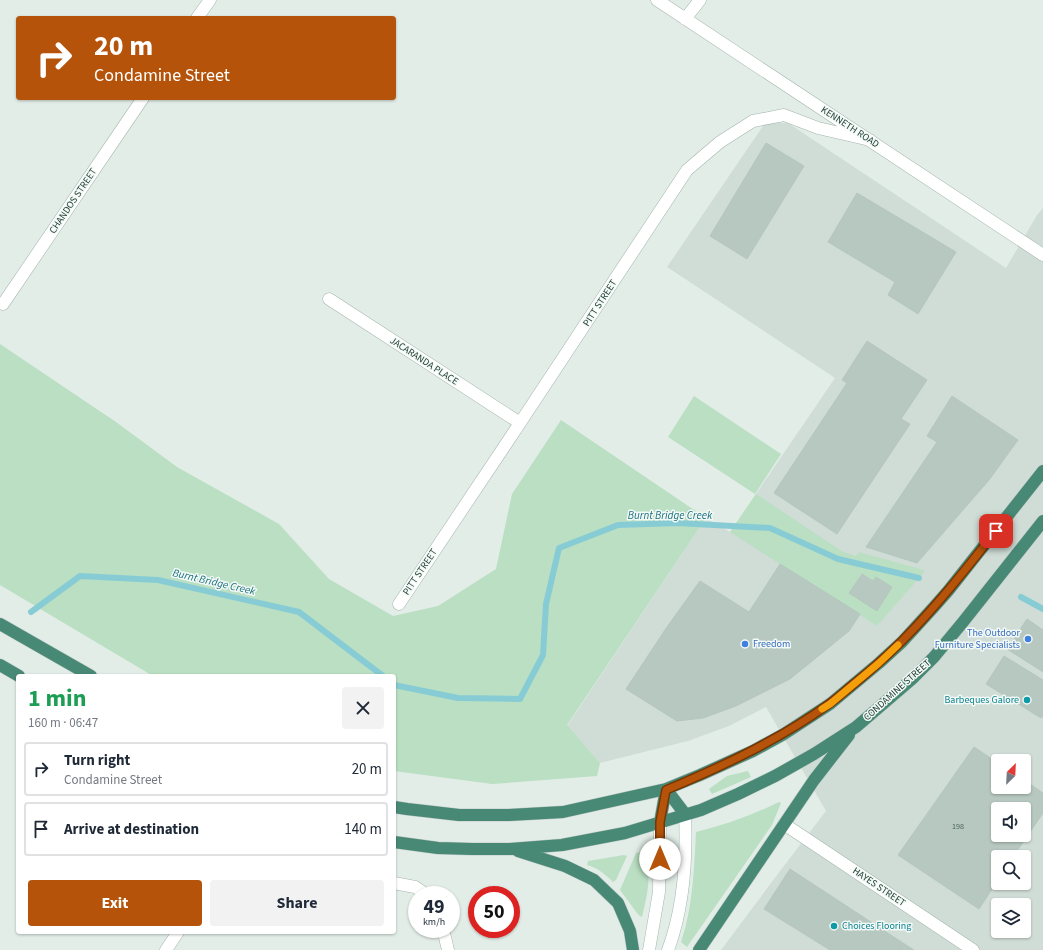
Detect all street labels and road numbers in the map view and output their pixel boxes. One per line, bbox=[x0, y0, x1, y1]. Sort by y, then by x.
street label: KENNETH ROAD bbox=[818, 103, 882, 151]
street label: CHANDOS STREET bbox=[46, 165, 101, 237]
street label: PITT STREET bbox=[580, 276, 621, 329]
street label: JACARANDA PLACE bbox=[387, 334, 461, 388]
street label: PITT STREET bbox=[399, 546, 441, 598]
street label: CONDAMINE STREET bbox=[860, 656, 934, 724]
street label: HAYES STREET bbox=[850, 864, 909, 910]

